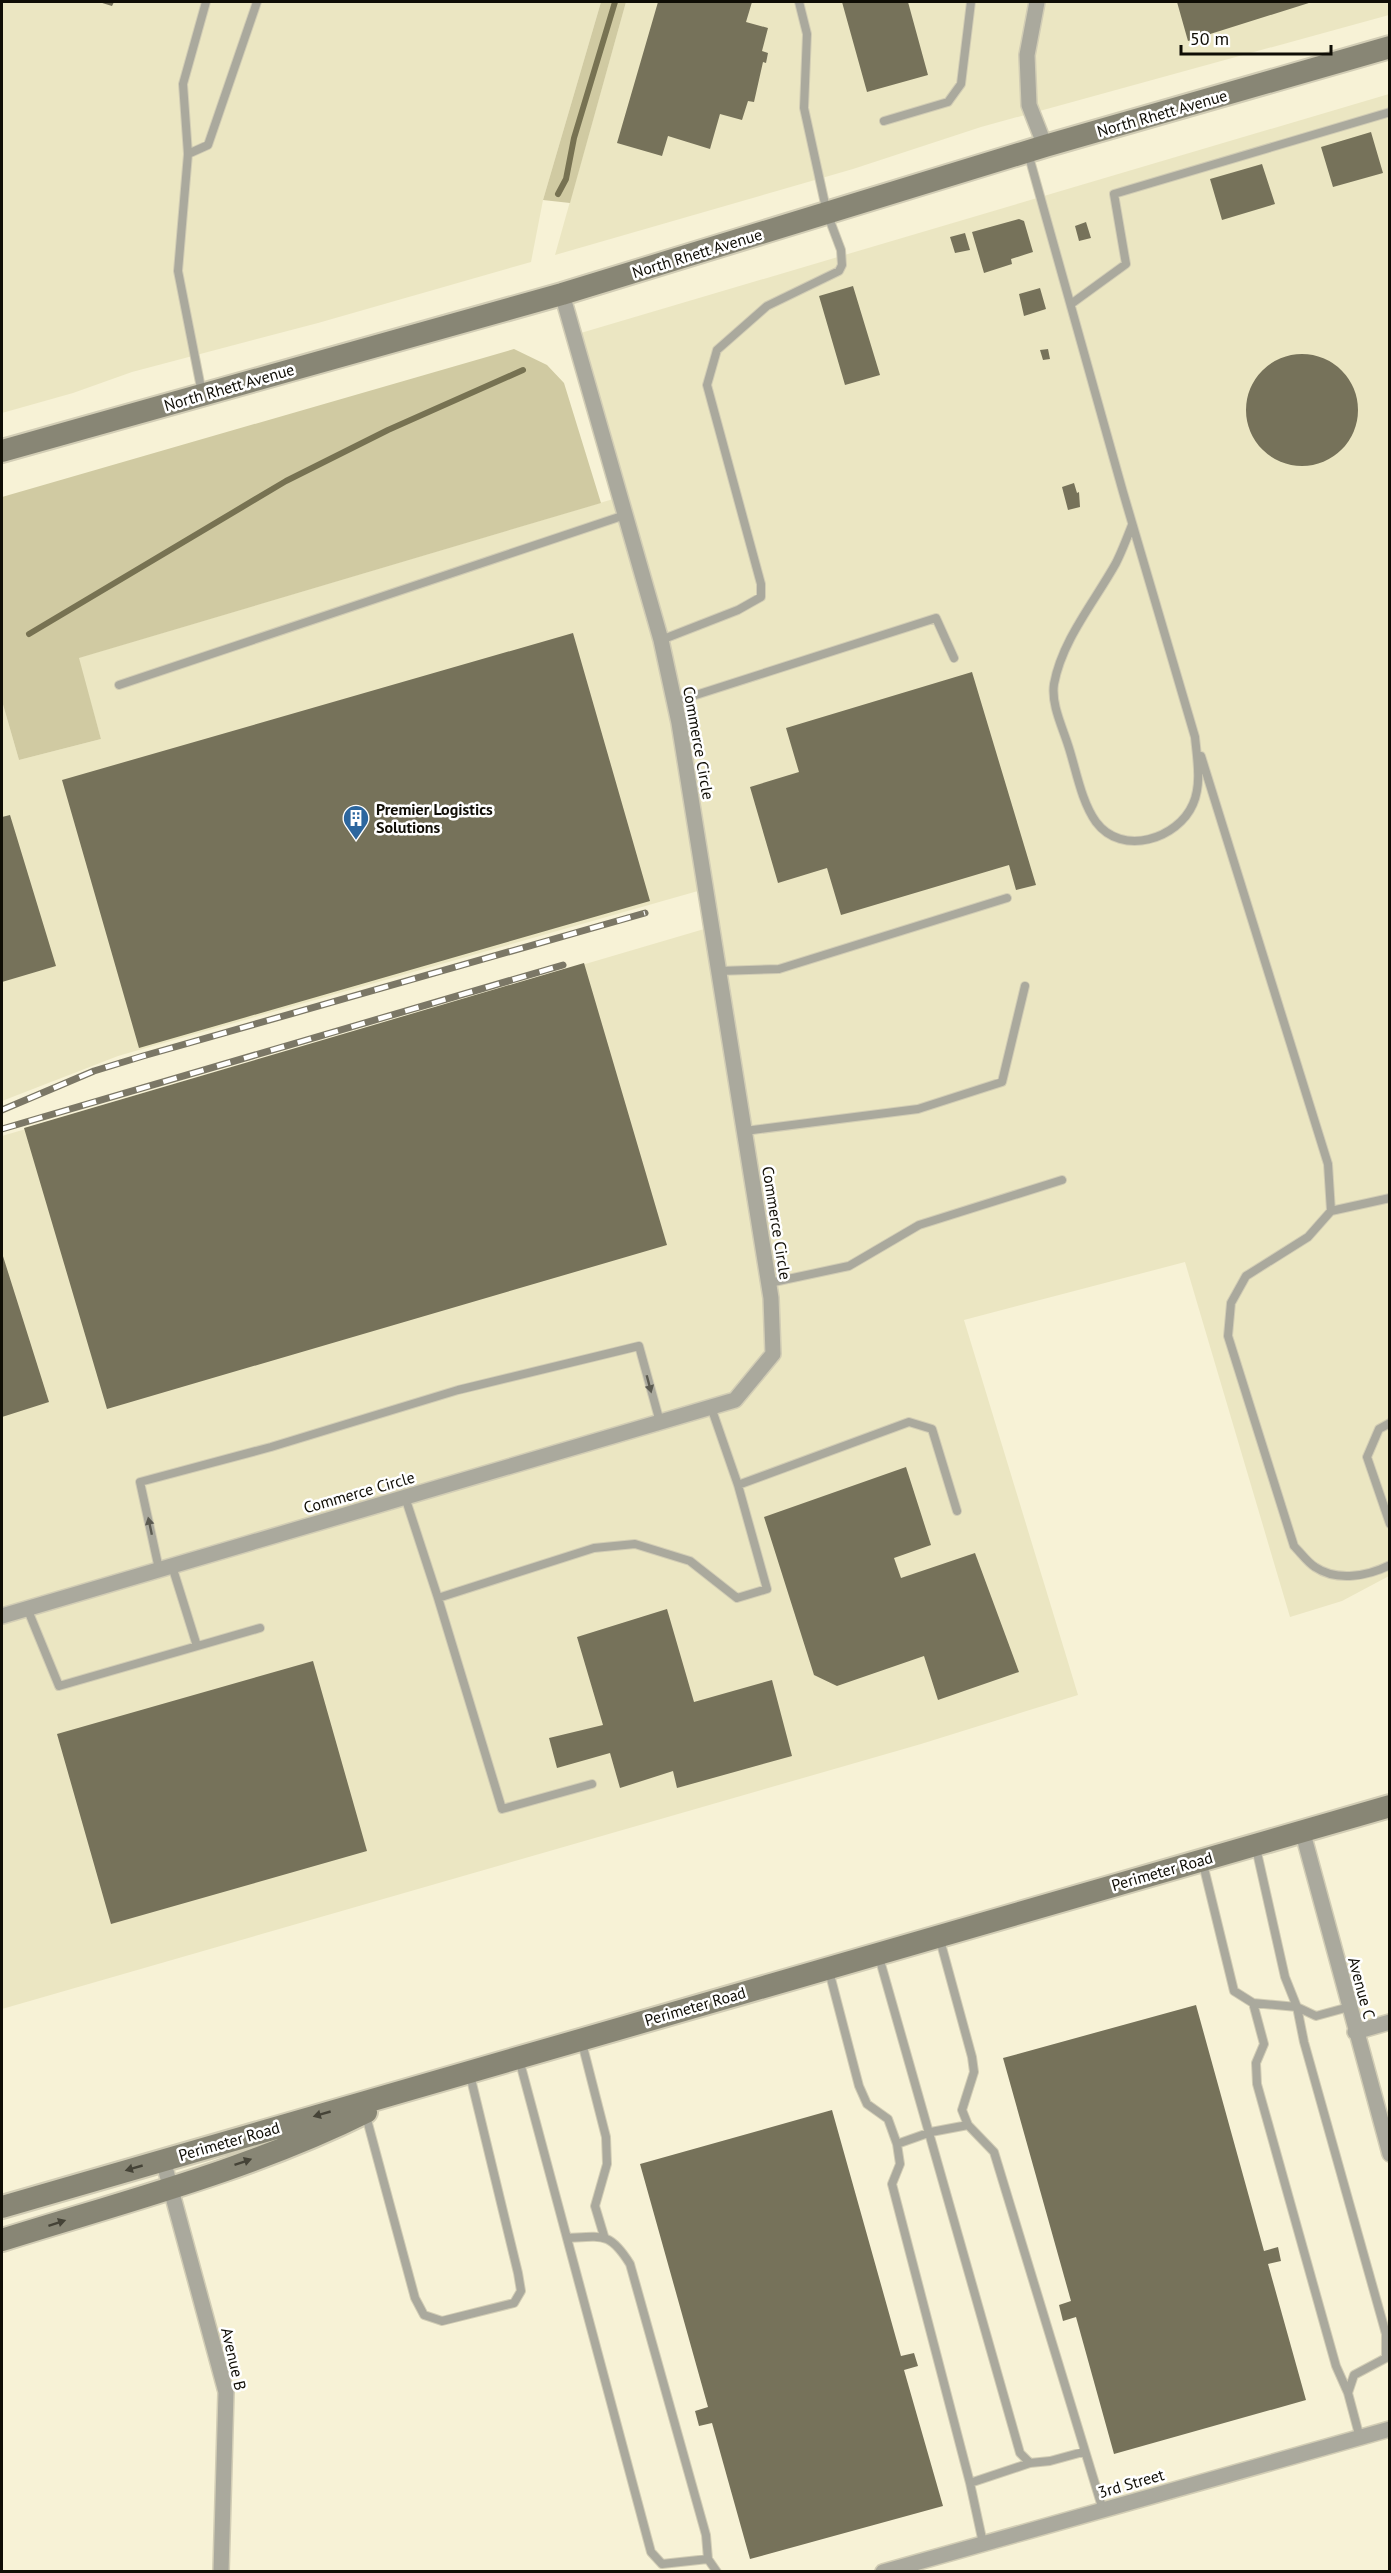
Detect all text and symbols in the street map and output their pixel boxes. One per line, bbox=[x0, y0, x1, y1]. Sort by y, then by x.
scale bar bbox=[1181, 18, 1331, 56]
text: 50 m bbox=[1190, 27, 1229, 50]
street label: North Rhett Avenue bbox=[1095, 85, 1229, 141]
street label: North Rhett Avenue bbox=[630, 224, 764, 282]
street label: North Rhett Avenue bbox=[162, 359, 296, 415]
street label: Commerce Circle bbox=[679, 685, 719, 801]
place label: Premier Logistics Solutions bbox=[376, 799, 493, 837]
building icon: Premier Logistics Solutions bbox=[341, 803, 371, 841]
street label: Commerce Circle bbox=[758, 1165, 796, 1281]
one-way arrow bbox=[645, 1375, 655, 1393]
street label: Commerce Circle bbox=[301, 1467, 417, 1517]
one-way arrow bbox=[144, 1517, 154, 1535]
street label: Perimeter Road bbox=[1109, 1847, 1215, 1895]
street label: Avenue C bbox=[1344, 1955, 1380, 2021]
street label: Perimeter Road bbox=[642, 1982, 748, 2030]
one-way arrow bbox=[313, 2110, 331, 2119]
street label: Perimeter Road bbox=[176, 2117, 282, 2165]
one-way arrow bbox=[234, 2156, 252, 2166]
one-way arrow bbox=[125, 2164, 143, 2173]
one-way arrow bbox=[48, 2217, 66, 2227]
street label: Avenue B bbox=[217, 2326, 251, 2392]
street label: 3rd Street bbox=[1096, 2464, 1167, 2502]

